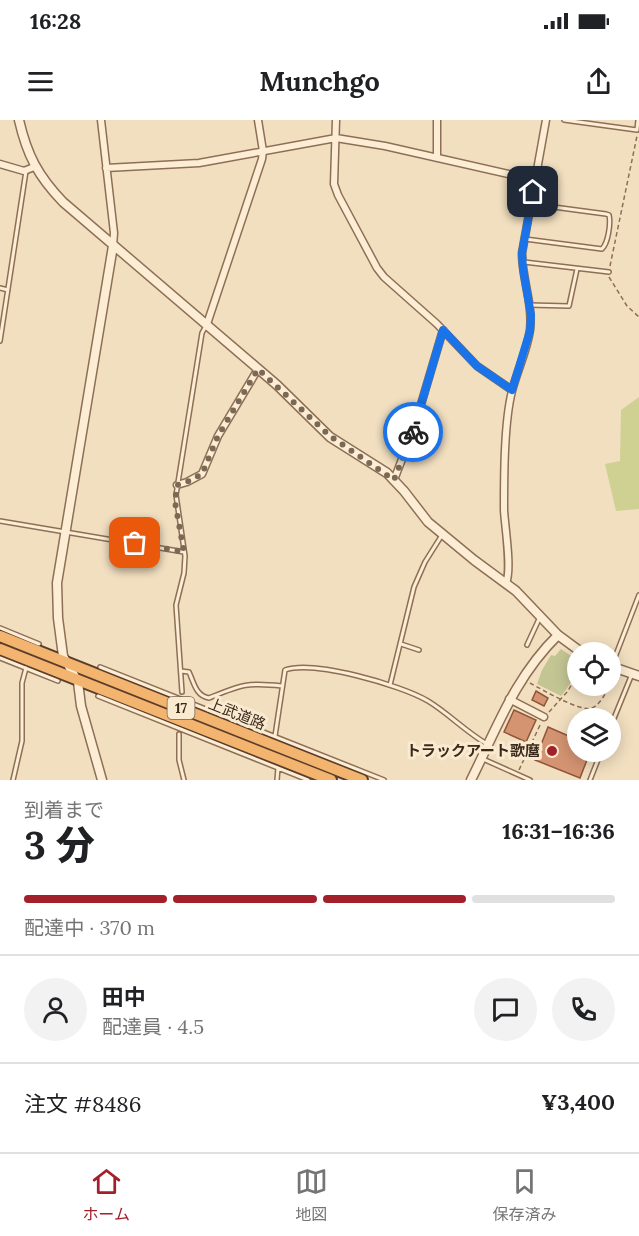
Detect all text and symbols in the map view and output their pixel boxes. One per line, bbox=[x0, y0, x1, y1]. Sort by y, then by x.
text: 16:28 bbox=[30, 7, 81, 35]
text: Munchgo bbox=[259, 64, 380, 98]
icon: menu bbox=[24, 65, 57, 98]
icon: share bbox=[582, 65, 615, 98]
pin bbox=[507, 166, 558, 217]
icon: home bbox=[516, 175, 549, 208]
courier bbox=[383, 402, 443, 462]
icon: bike bbox=[397, 416, 430, 449]
pin bbox=[109, 517, 160, 568]
icon: bag bbox=[118, 526, 151, 559]
map controls bbox=[567, 642, 621, 762]
button: locate bbox=[567, 642, 621, 696]
street label: 上武道路 bbox=[206, 693, 269, 734]
road number: 17 bbox=[168, 697, 195, 719]
button: layers bbox=[567, 708, 621, 762]
place label: トラックアート歌麿 bbox=[406, 741, 540, 760]
marker: トラックアート歌麿 bbox=[545, 744, 559, 758]
text: 到着まで bbox=[24, 797, 104, 822]
text: 16:31–16:36 bbox=[502, 817, 615, 845]
text: 3 分 bbox=[24, 820, 95, 870]
text: 配達中 · 370 m bbox=[24, 915, 155, 940]
button: person bbox=[24, 978, 87, 1041]
button: chat bbox=[474, 978, 537, 1041]
button: phone bbox=[552, 978, 615, 1041]
text: 田中 bbox=[102, 983, 146, 1011]
text: 配達員 · 4.5 bbox=[102, 1014, 204, 1039]
text: ¥3,400 bbox=[541, 1088, 615, 1116]
text: 注文 #8486 bbox=[24, 1090, 141, 1118]
tab: ホーム bbox=[82, 1165, 130, 1225]
tab: 地図 bbox=[295, 1165, 328, 1225]
tab: 保存済み bbox=[493, 1165, 557, 1225]

